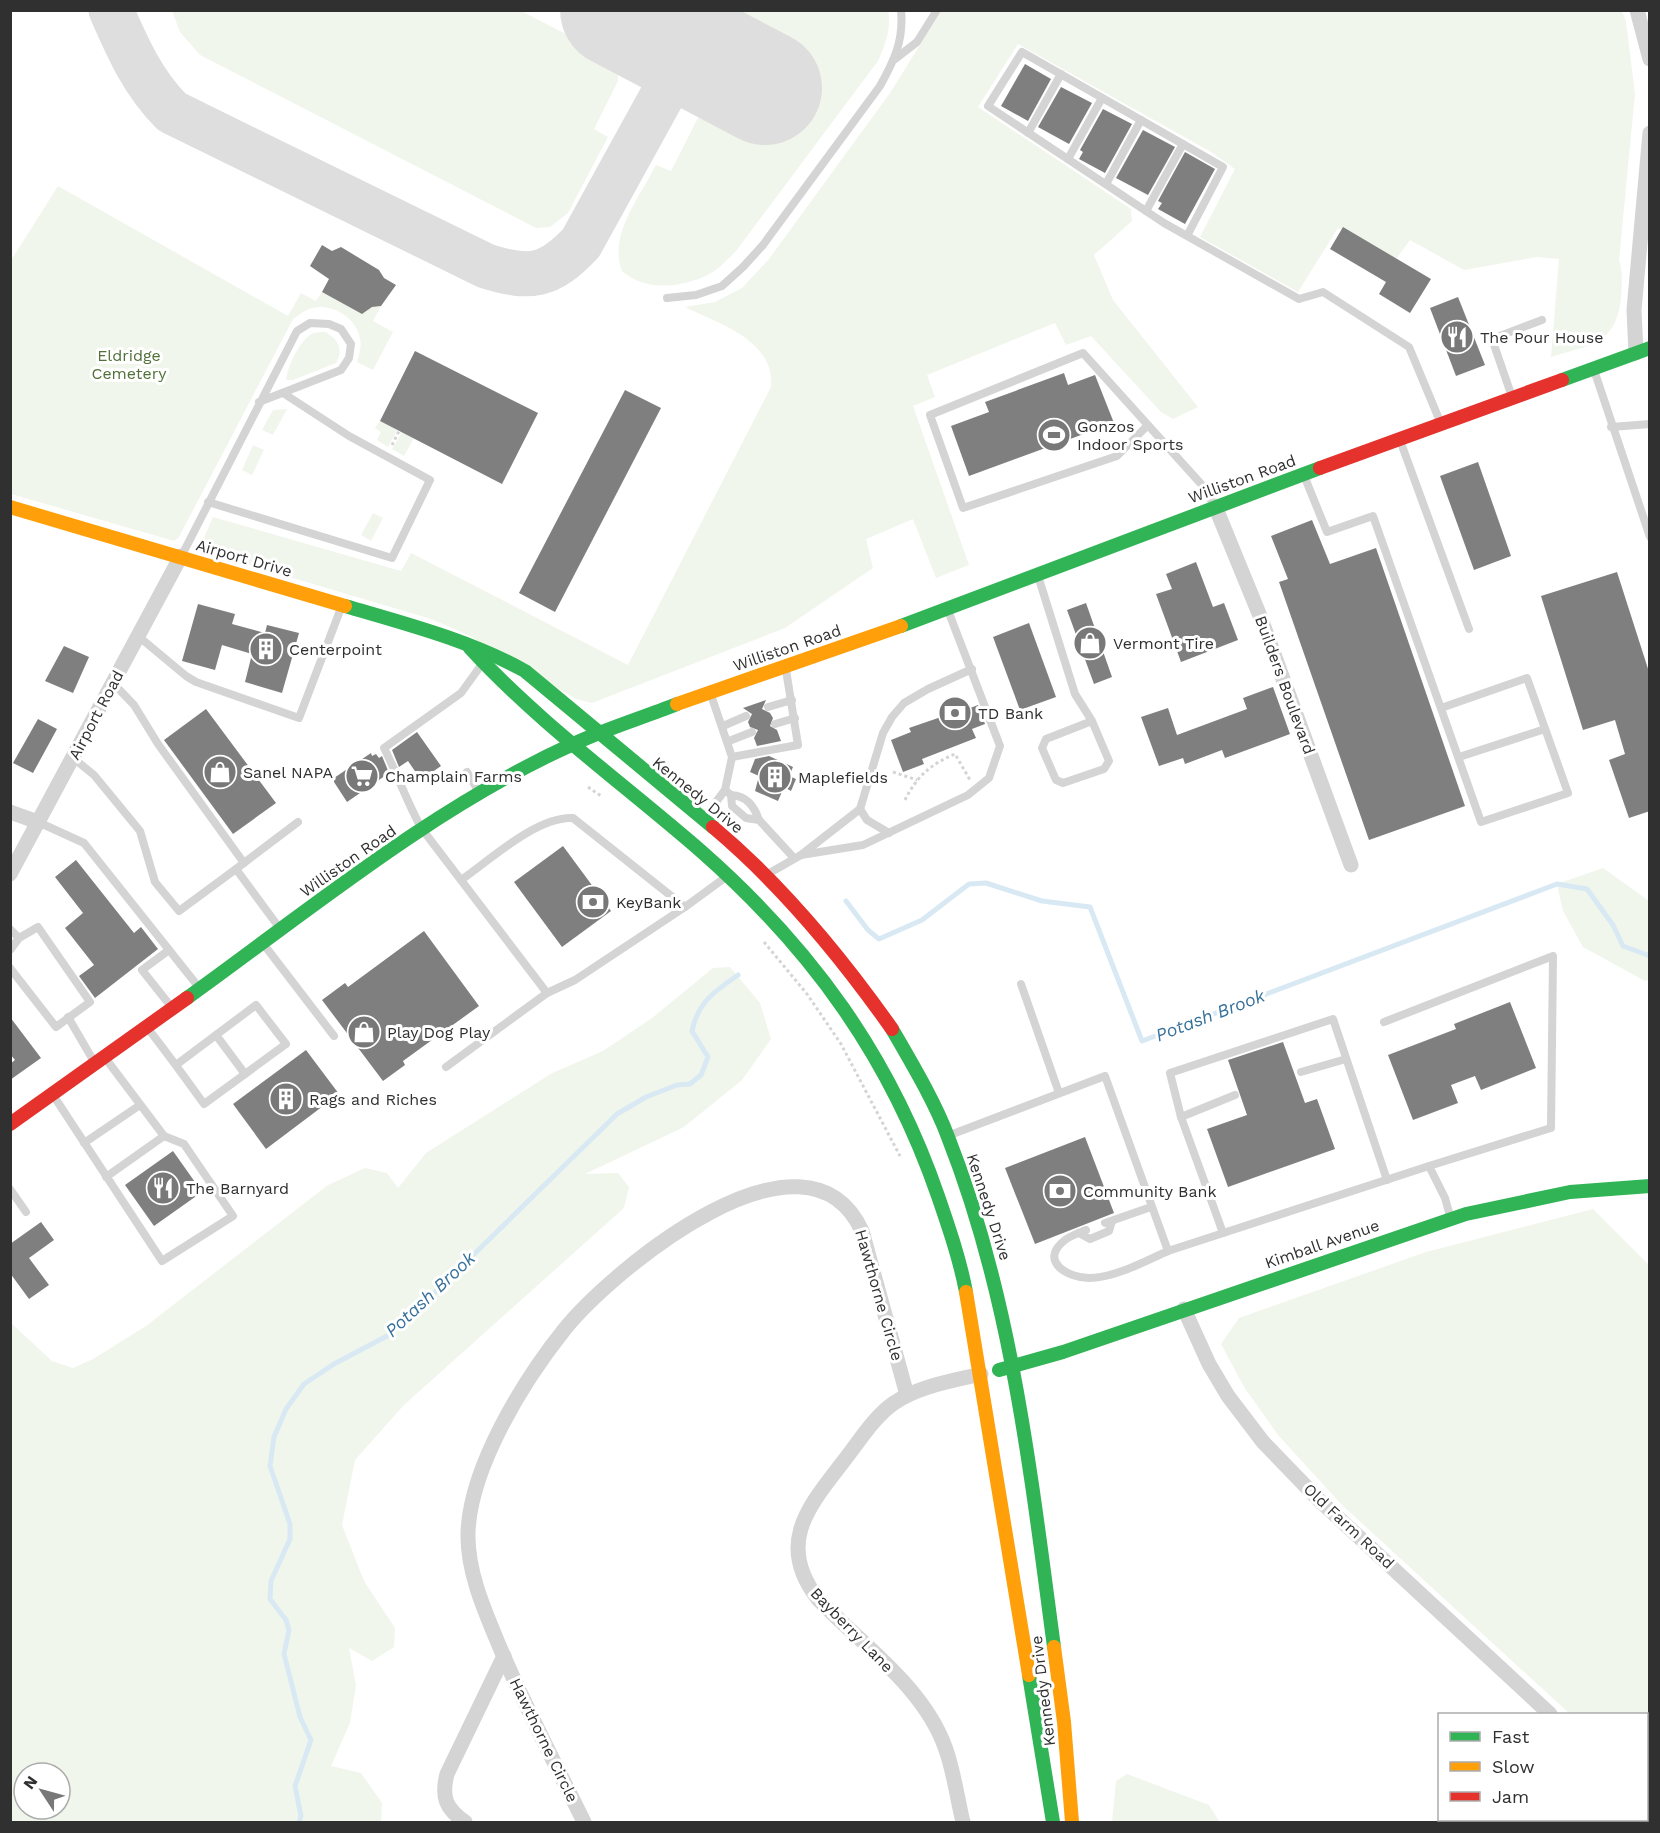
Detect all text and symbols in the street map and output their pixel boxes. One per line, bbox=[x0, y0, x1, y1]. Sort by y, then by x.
restaurant icon: The Pour House bbox=[1439, 319, 1475, 355]
place label: The Pour House bbox=[1480, 328, 1603, 347]
park label: Eldridge Cemetery bbox=[91, 346, 167, 383]
sports icon: Gonzos Indoor Sports bbox=[1036, 417, 1072, 453]
place label: Gonzos Indoor Sports bbox=[1077, 417, 1183, 454]
street label: Williston Road bbox=[1186, 451, 1298, 507]
street label: Airport Drive bbox=[194, 535, 294, 581]
street label: Builders Boulevard bbox=[1251, 613, 1319, 757]
street label: Williston Road bbox=[731, 621, 843, 675]
shop icon: Vermont Tire bbox=[1072, 625, 1108, 661]
building icon: Centerpoint bbox=[248, 631, 284, 667]
place label: Vermont Tire bbox=[1113, 634, 1214, 653]
place label: Centerpoint bbox=[289, 640, 382, 659]
street label: Airport Road bbox=[65, 667, 127, 763]
bank icon: TD Bank bbox=[937, 695, 973, 731]
place label: TD Bank bbox=[978, 704, 1043, 723]
street label: Kennedy Drive bbox=[649, 753, 747, 837]
shop icon: Sanel NAPA bbox=[202, 754, 238, 790]
supermarket icon: Champlain Farms bbox=[344, 758, 380, 794]
building icon: Maplefields bbox=[757, 759, 793, 795]
place label: Sanel NAPA bbox=[243, 763, 333, 782]
place label: Champlain Farms bbox=[385, 767, 522, 786]
place label: Maplefields bbox=[798, 768, 888, 787]
street label: Williston Road bbox=[296, 821, 400, 901]
bank icon: KeyBank bbox=[575, 884, 611, 920]
place label: KeyBank bbox=[616, 893, 681, 912]
water label: Potash Brook bbox=[1153, 984, 1269, 1045]
shop icon: Play Dog Play bbox=[346, 1014, 382, 1050]
place label: Play Dog Play bbox=[387, 1023, 491, 1042]
building icon: Rags and Riches bbox=[268, 1081, 304, 1117]
place label: Rags and Riches bbox=[309, 1090, 437, 1109]
street label: Kennedy Drive bbox=[963, 1151, 1015, 1263]
restaurant icon: The Barnyard bbox=[145, 1170, 181, 1206]
bank icon: Community Bank bbox=[1042, 1173, 1078, 1209]
place label: The Barnyard bbox=[186, 1179, 289, 1198]
place label: Community Bank bbox=[1083, 1182, 1217, 1201]
street label: Kimball Avenue bbox=[1262, 1216, 1382, 1272]
street label: Hawthorne Circle bbox=[851, 1227, 907, 1363]
water label: Potash Brook bbox=[381, 1246, 480, 1341]
street label: Old Farm Road bbox=[1300, 1479, 1398, 1573]
street label: Bayberry Lane bbox=[807, 1584, 897, 1676]
street label: Kennedy Drive bbox=[1027, 1635, 1059, 1747]
street label: Hawthorne Circle bbox=[506, 1675, 582, 1805]
legend bbox=[1438, 1713, 1648, 1821]
text: Fast bbox=[1492, 1726, 1530, 1747]
text: Slow bbox=[1492, 1756, 1535, 1777]
north arrow bbox=[12, 1761, 72, 1821]
text: N bbox=[19, 1772, 41, 1793]
text: Jam bbox=[1492, 1786, 1529, 1807]

